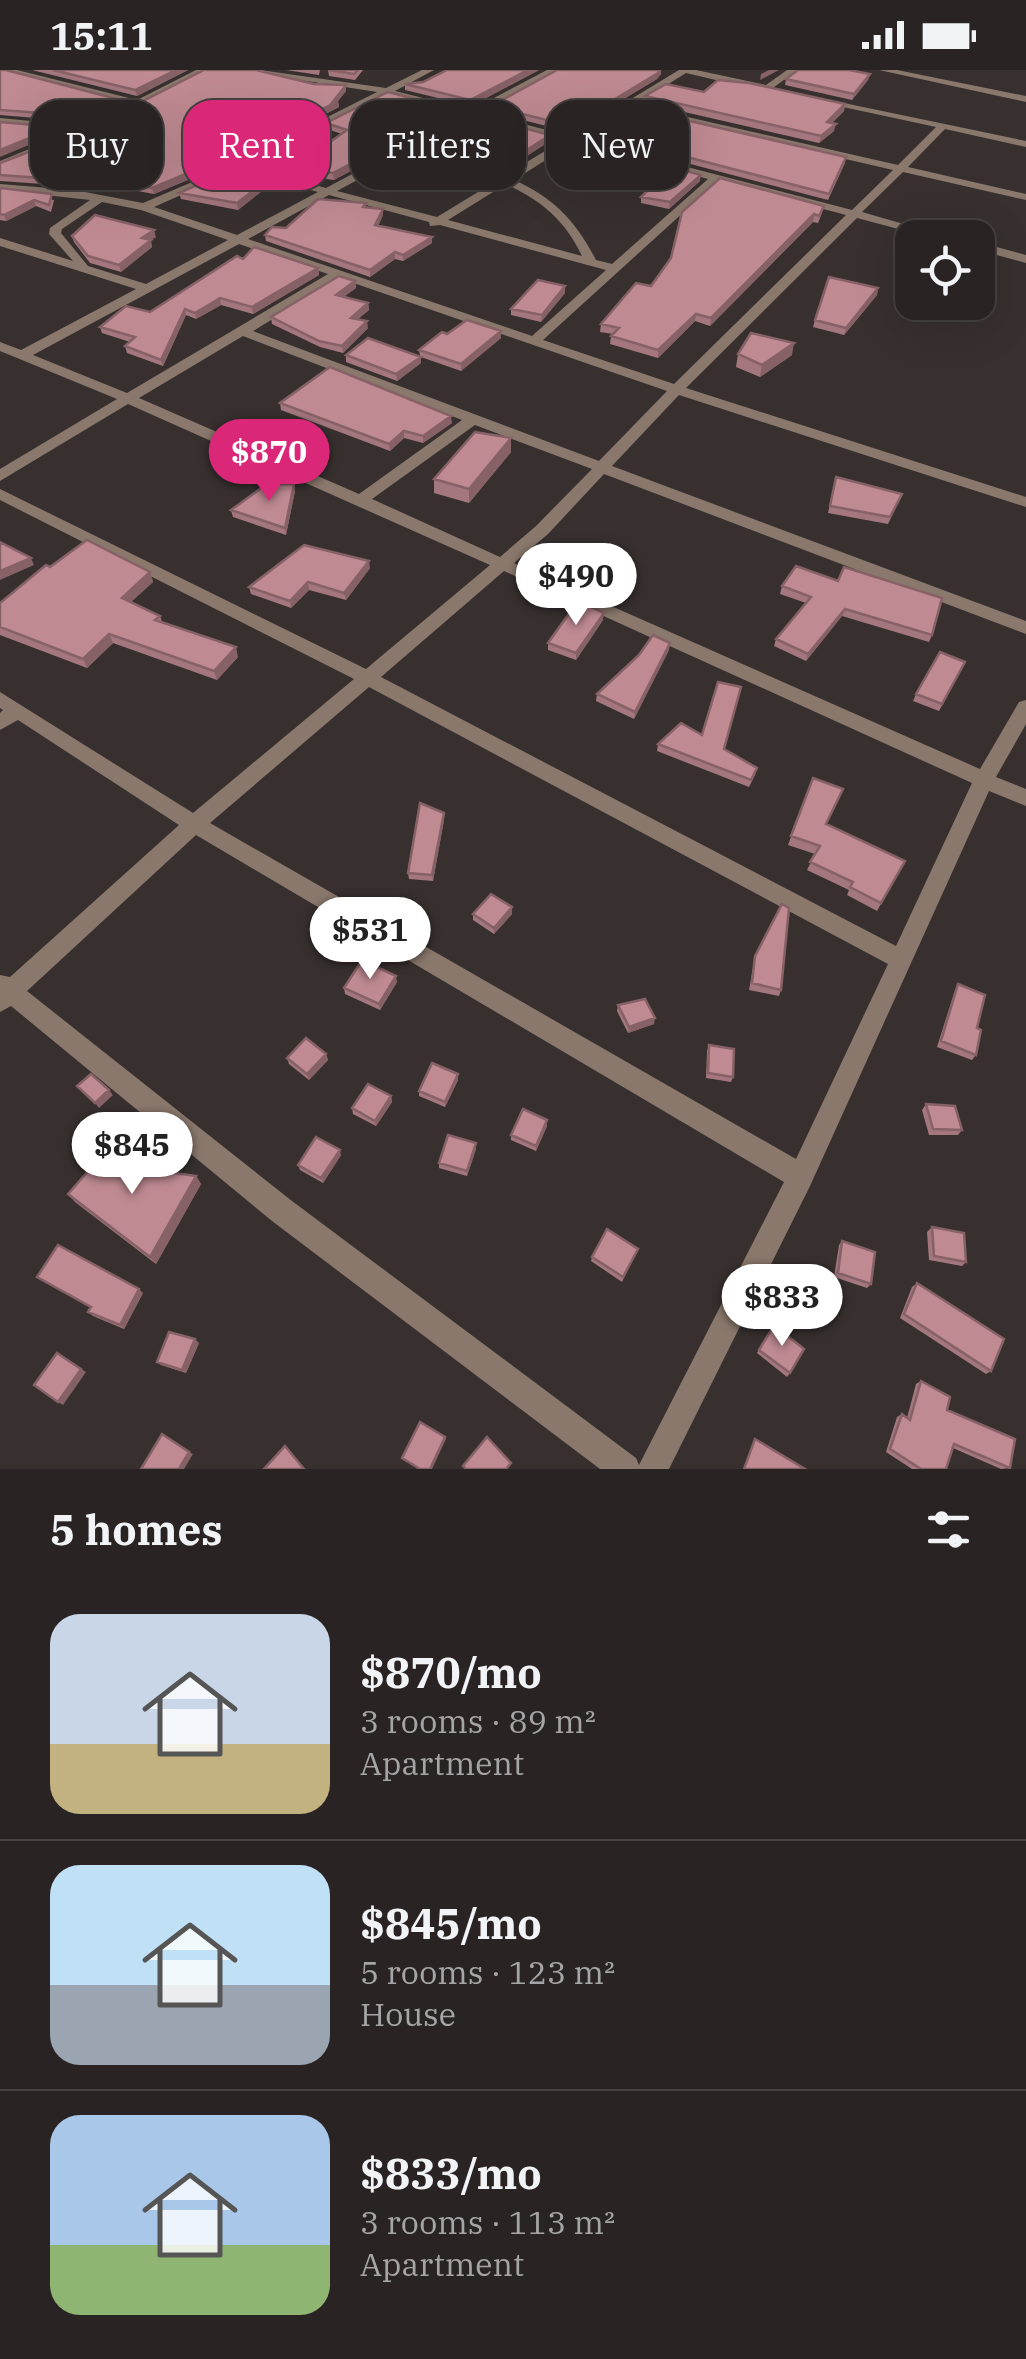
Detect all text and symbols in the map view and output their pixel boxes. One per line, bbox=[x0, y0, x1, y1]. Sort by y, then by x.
text: 15:11 bbox=[50, 11, 153, 60]
chip: Buy bbox=[30, 100, 163, 190]
chip: Rent bbox=[183, 100, 330, 190]
chip: Filters bbox=[350, 100, 526, 190]
chip: New bbox=[546, 100, 689, 190]
map controls bbox=[895, 220, 995, 320]
button: locate bbox=[895, 220, 995, 320]
pin: $870 bbox=[210, 419, 328, 504]
text: $870 bbox=[231, 430, 307, 472]
pin: $490 bbox=[517, 543, 635, 628]
text: $490 bbox=[538, 554, 614, 596]
pin: $531 bbox=[311, 897, 429, 982]
text: $531 bbox=[332, 908, 408, 950]
pin: $845 bbox=[73, 1112, 191, 1197]
text: $845 bbox=[94, 1123, 170, 1165]
pin: $833 bbox=[723, 1264, 841, 1349]
text: $833 bbox=[744, 1275, 820, 1317]
text: 5 homes bbox=[50, 1502, 223, 1557]
icon: filters bbox=[921, 1502, 976, 1557]
text: $870/mo bbox=[360, 1645, 542, 1700]
icon: home bbox=[130, 1654, 250, 1774]
text: 3 rooms · 89 m² bbox=[360, 1700, 596, 1742]
text: Apartment bbox=[360, 1742, 524, 1784]
text: $845/mo bbox=[360, 1896, 542, 1951]
icon: home bbox=[130, 1905, 250, 2025]
text: 5 rooms · 123 m² bbox=[360, 1951, 615, 1993]
text: House bbox=[360, 1993, 456, 2035]
text: $833/mo bbox=[360, 2146, 542, 2201]
icon: home bbox=[130, 2155, 250, 2275]
text: 3 rooms · 113 m² bbox=[360, 2201, 615, 2243]
text: Apartment bbox=[360, 2243, 524, 2285]

